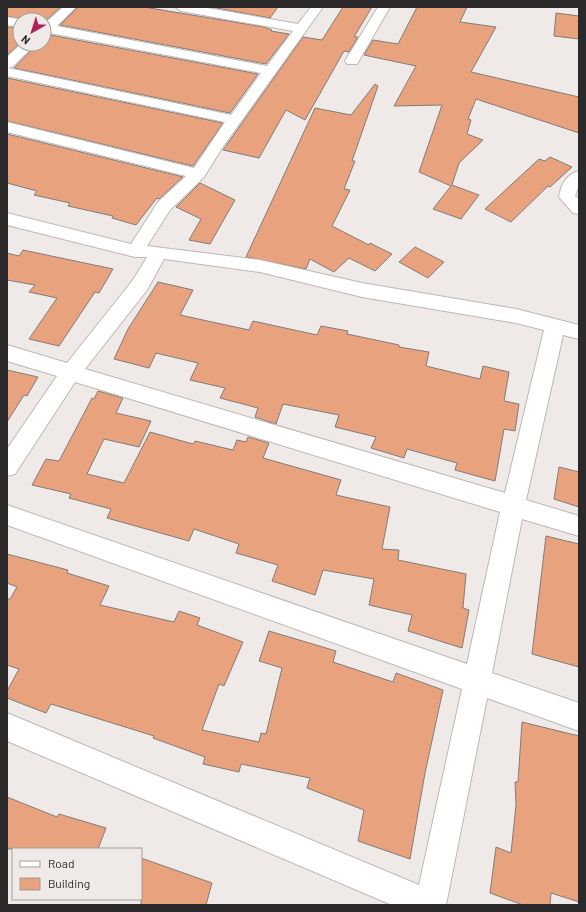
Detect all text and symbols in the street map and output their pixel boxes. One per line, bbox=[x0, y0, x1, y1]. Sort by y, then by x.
north arrow bbox=[12, 12, 52, 52]
text: N bbox=[18, 33, 32, 48]
legend bbox=[12, 848, 142, 900]
text: Road bbox=[48, 856, 75, 870]
text: Building bbox=[48, 876, 90, 890]

